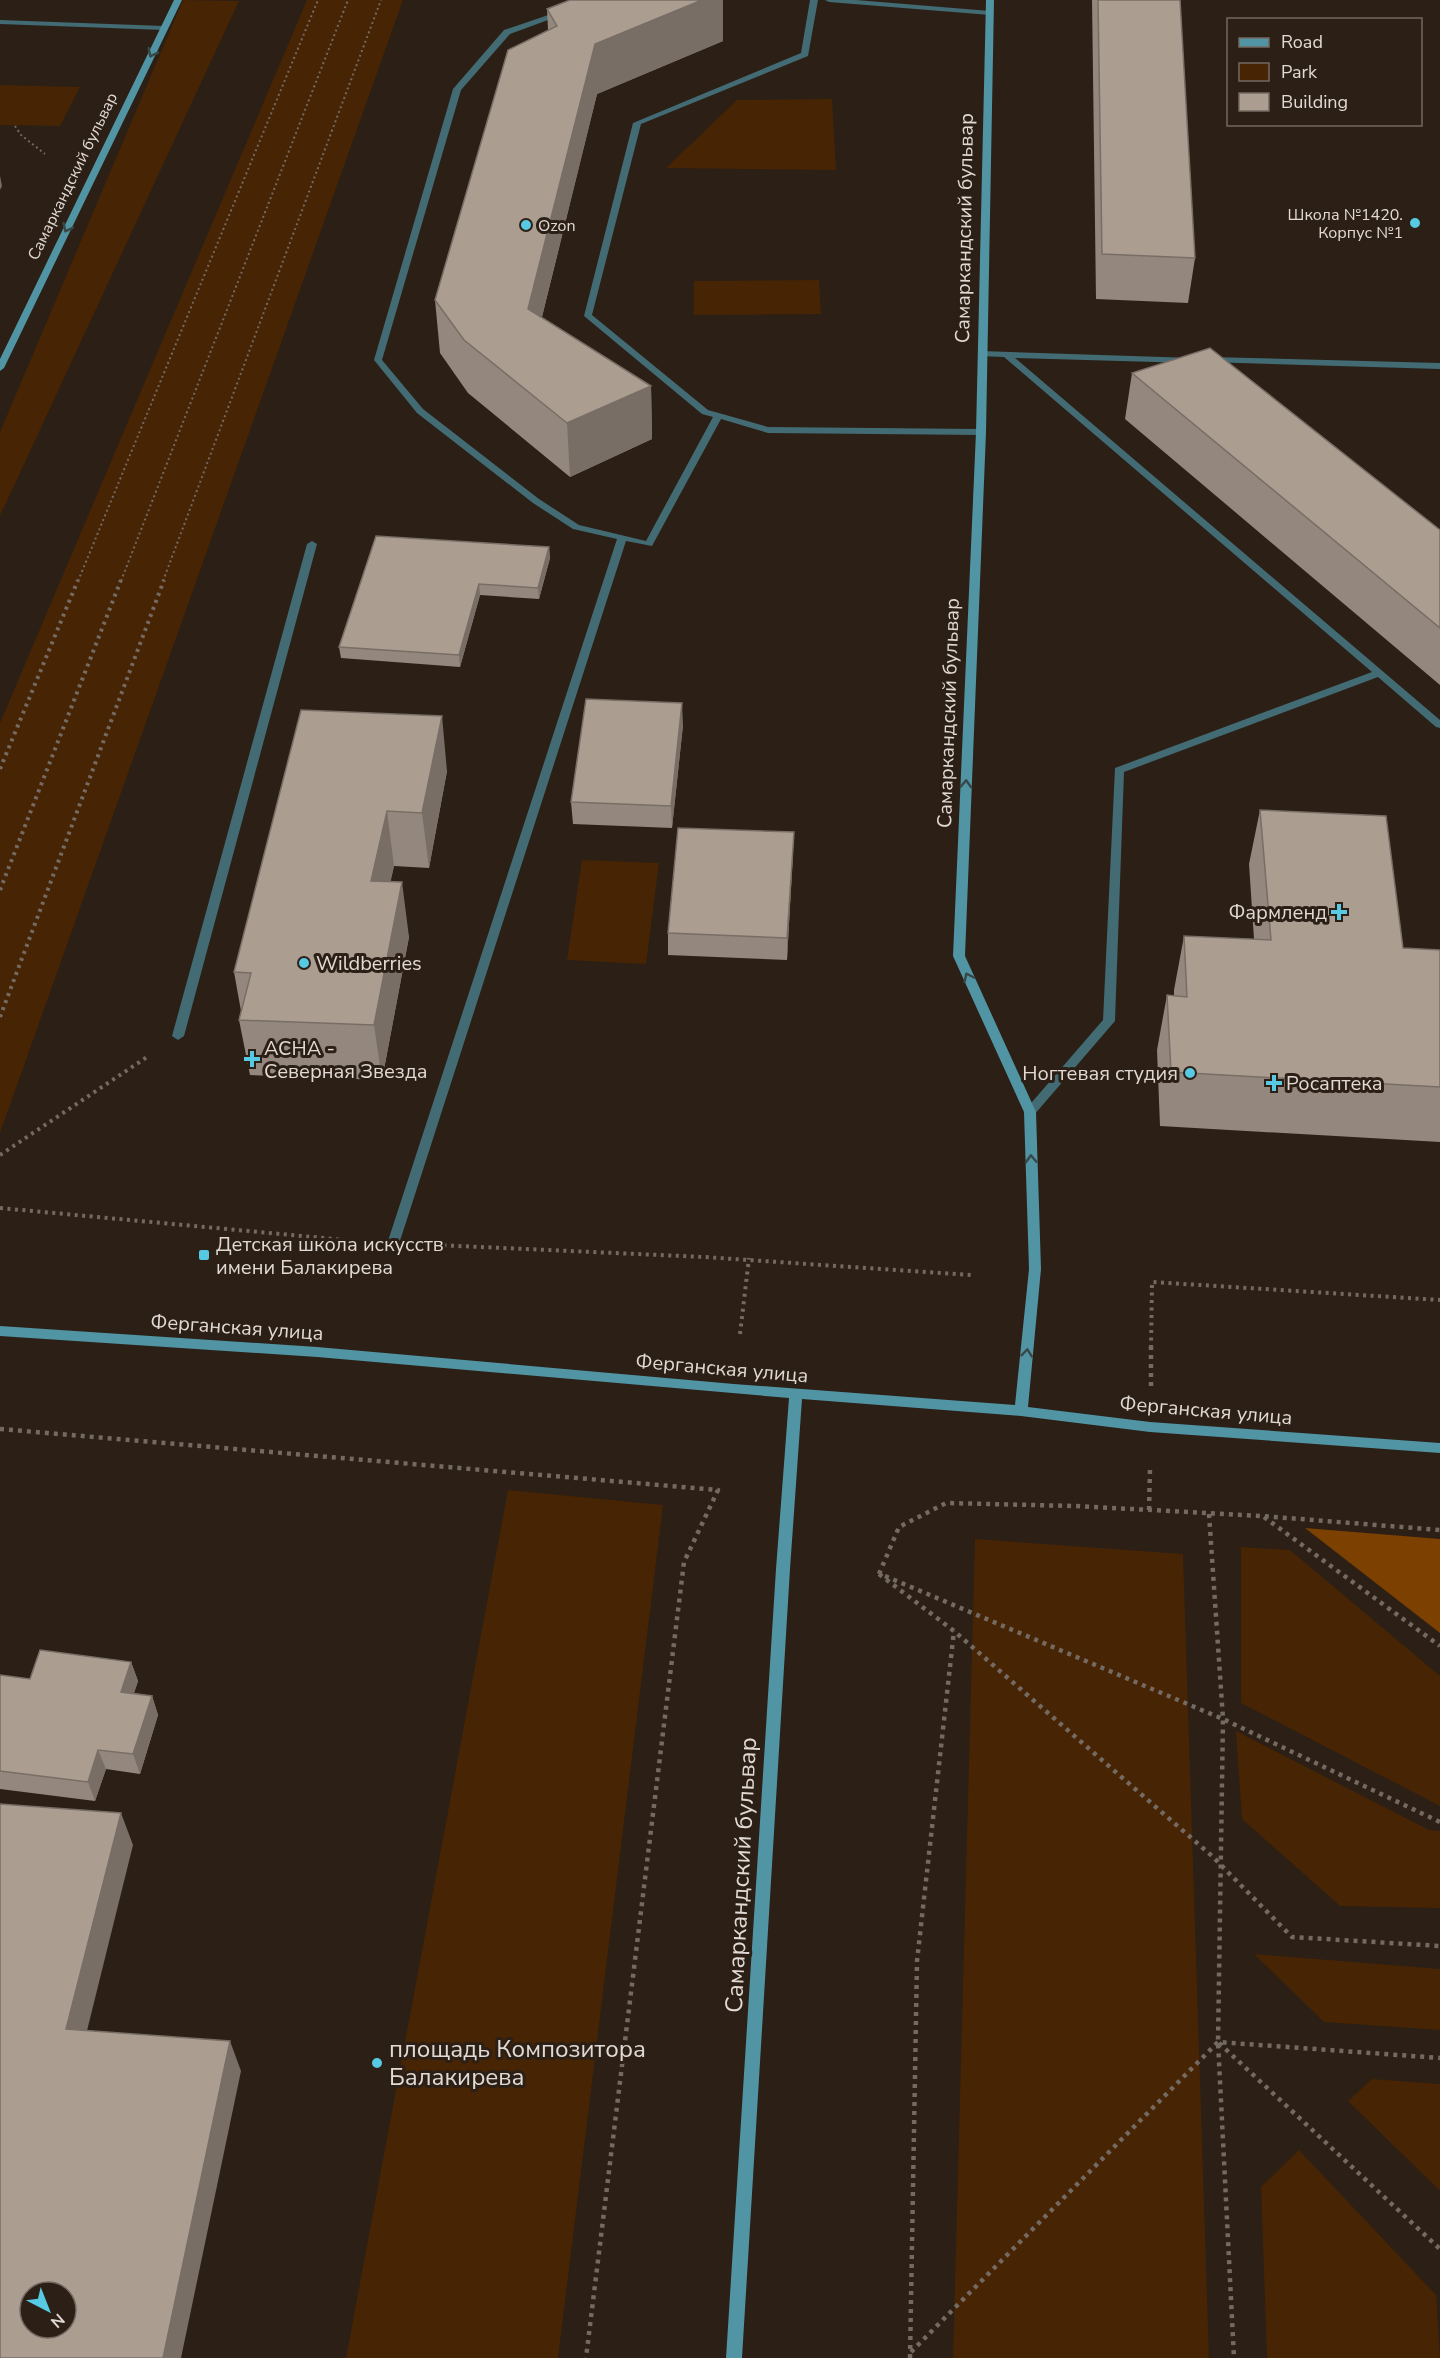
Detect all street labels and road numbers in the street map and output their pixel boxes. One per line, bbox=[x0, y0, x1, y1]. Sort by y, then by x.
street label: Самаркандский бульвар bbox=[23, 89, 123, 264]
street label: Самаркандский бульвар bbox=[949, 113, 980, 343]
street label: Самаркандский бульвар bbox=[931, 598, 966, 828]
street label: Ферганская улица bbox=[150, 1308, 324, 1347]
street label: Ферганская улица bbox=[634, 1347, 809, 1389]
street label: Ферганская улица bbox=[1118, 1389, 1293, 1431]
street label: Самаркандский бульвар bbox=[718, 1736, 764, 2014]

